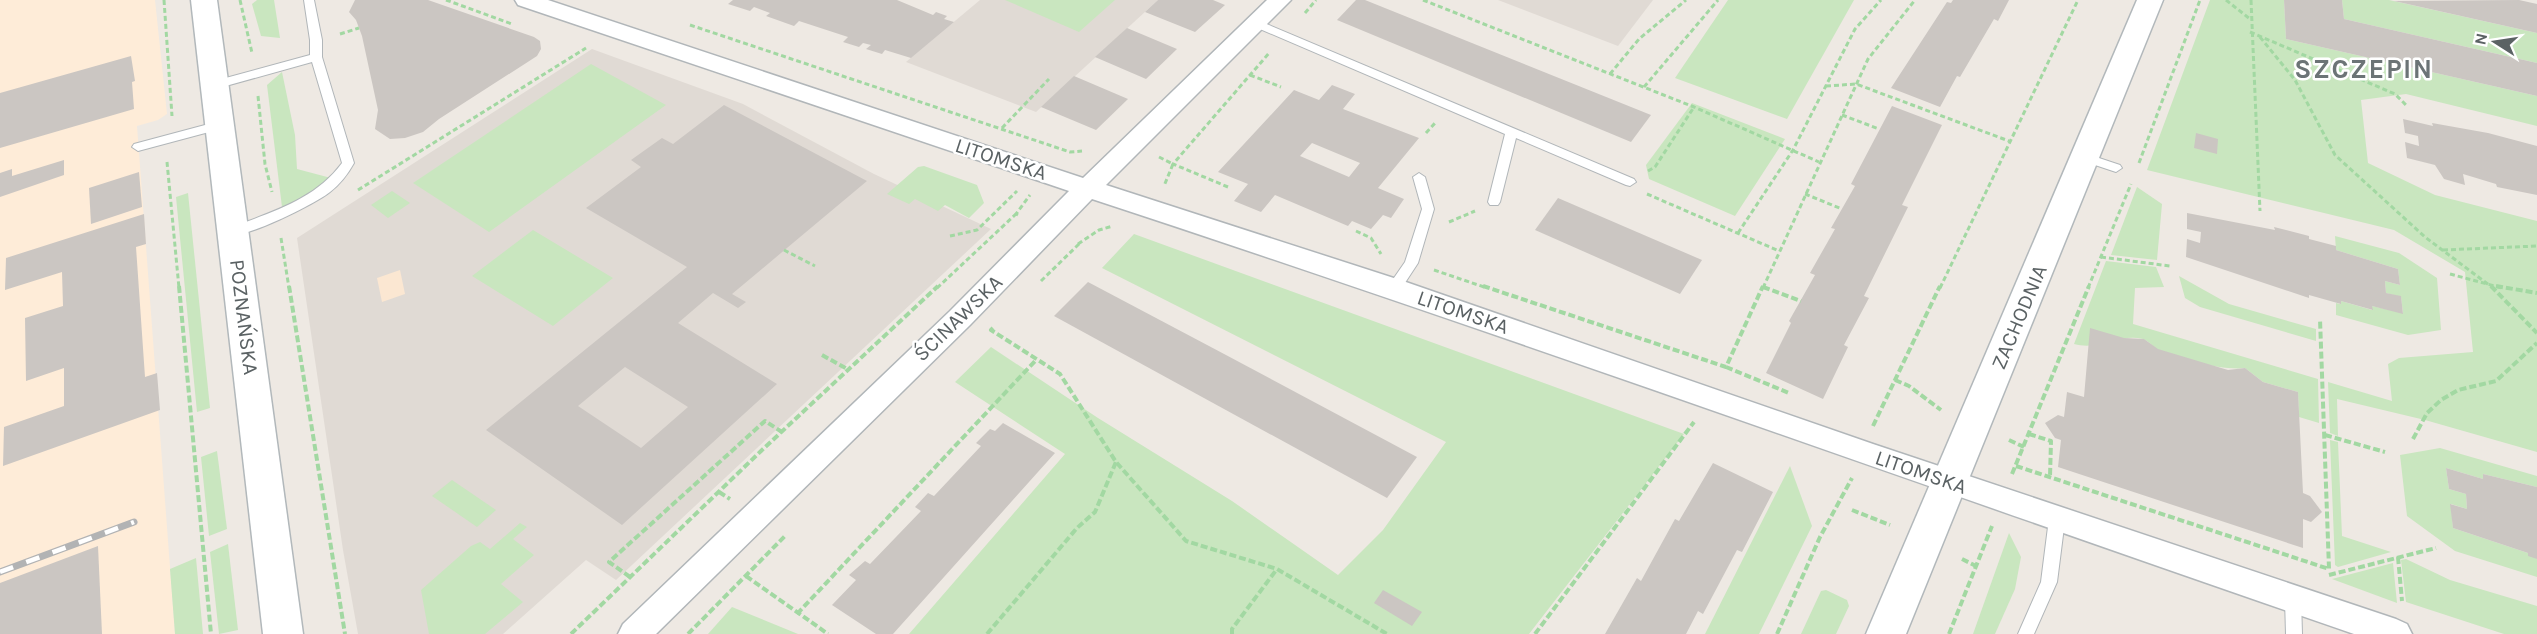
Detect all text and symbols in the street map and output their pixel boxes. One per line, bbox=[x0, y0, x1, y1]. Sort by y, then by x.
north arrow bbox=[2465, 12, 2525, 72]
text: N bbox=[2470, 31, 2491, 47]
district label: SZCZEPIN bbox=[2294, 53, 2434, 85]
street label: LITOMSKA bbox=[952, 133, 1050, 185]
street label: POZNAŃSKA bbox=[225, 258, 263, 376]
street label: ZACHODNIA bbox=[1986, 261, 2052, 373]
street label: ŚCINAWSKA bbox=[909, 270, 1007, 366]
street label: LITOMSKA bbox=[1414, 285, 1512, 339]
street label: LITOMSKA bbox=[1872, 445, 1970, 499]

